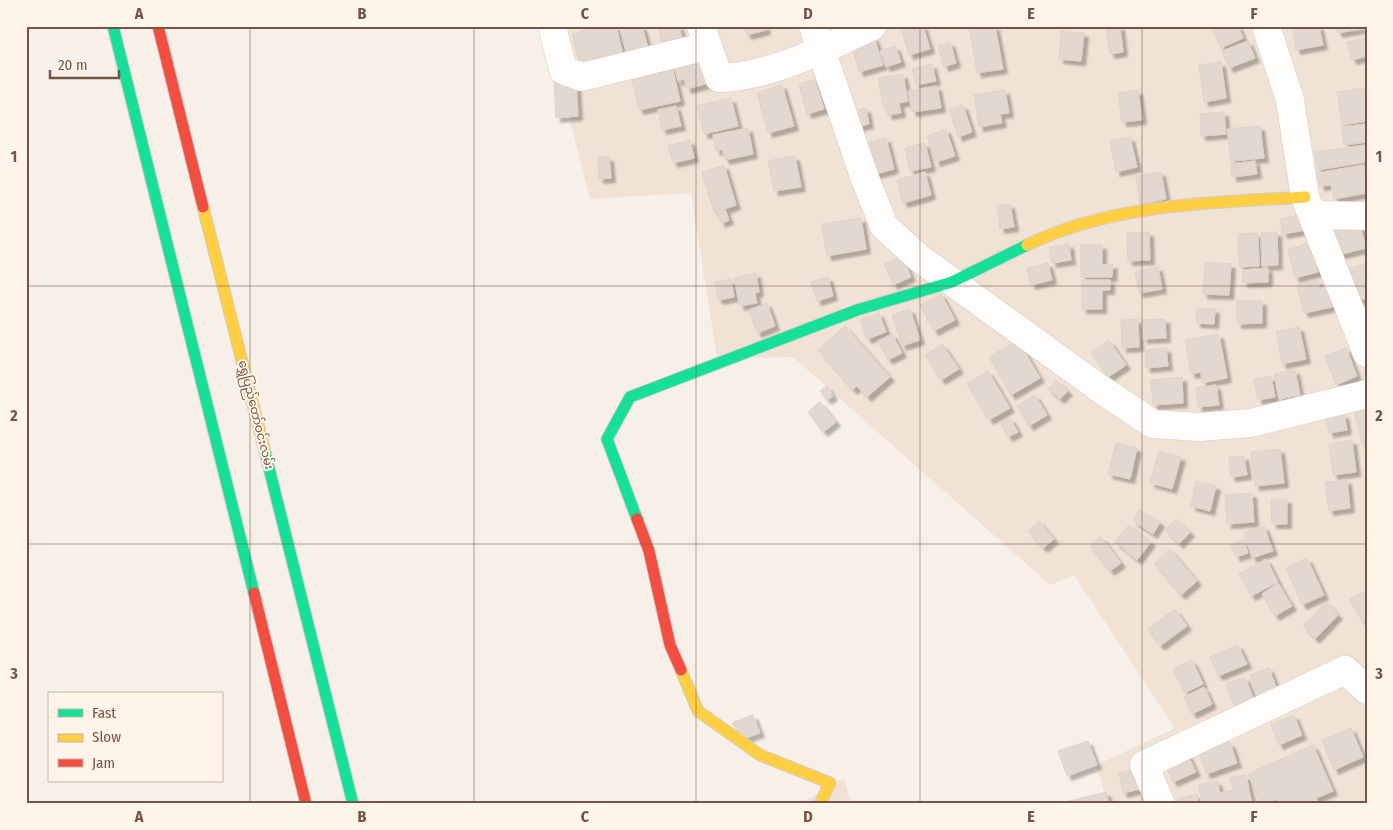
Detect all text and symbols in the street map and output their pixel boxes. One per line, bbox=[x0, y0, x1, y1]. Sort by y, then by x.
text: A bbox=[134, 4, 144, 23]
text: B bbox=[358, 4, 367, 23]
text: C bbox=[581, 4, 590, 23]
text: D bbox=[803, 4, 813, 23]
text: E bbox=[1027, 4, 1035, 23]
text: F bbox=[1250, 4, 1258, 23]
scale bar bbox=[50, 48, 119, 80]
text: 20 m bbox=[58, 56, 88, 74]
text: 1 bbox=[11, 147, 17, 166]
text: 1 bbox=[1376, 147, 1382, 166]
street label: ရွှေပြည်တော်ဝင်းလမ်း bbox=[233, 358, 278, 472]
text: 2 bbox=[9, 406, 18, 425]
text: 2 bbox=[1374, 406, 1383, 425]
text: 3 bbox=[9, 664, 18, 683]
text: 3 bbox=[1374, 664, 1383, 683]
legend bbox=[48, 692, 222, 782]
text: Fast bbox=[92, 704, 116, 722]
text: Slow bbox=[92, 728, 121, 746]
text: Jam bbox=[92, 754, 115, 772]
text: A bbox=[134, 807, 144, 826]
text: B bbox=[358, 807, 367, 826]
text: C bbox=[581, 807, 590, 826]
text: D bbox=[803, 807, 813, 826]
text: E bbox=[1027, 807, 1035, 826]
text: F bbox=[1250, 807, 1258, 826]

